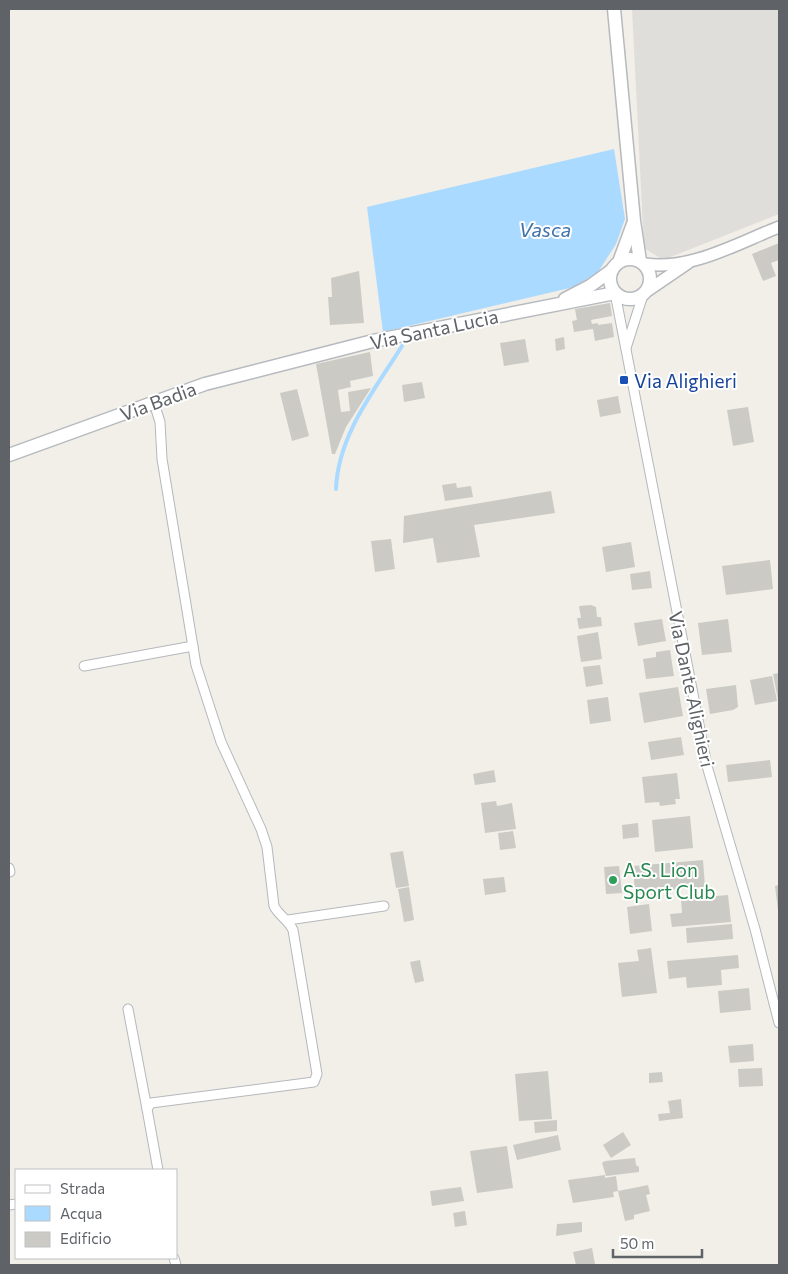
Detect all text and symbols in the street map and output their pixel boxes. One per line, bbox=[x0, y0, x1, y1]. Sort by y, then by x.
water label: Vasca bbox=[519, 217, 571, 241]
street label: Via Santa Lucia bbox=[368, 304, 500, 354]
place label: Via Alighieri bbox=[634, 369, 737, 392]
marker: Via Alighieri bbox=[618, 374, 630, 386]
street label: Via Badia bbox=[117, 377, 199, 425]
street label: Via Dante Alighieri bbox=[664, 609, 720, 769]
place label: A.S. Lion Sport Club bbox=[623, 858, 715, 903]
marker: A.S. Lion Sport Club bbox=[607, 874, 619, 886]
legend bbox=[15, 1169, 178, 1259]
text: Strada bbox=[60, 1179, 105, 1197]
text: Acqua bbox=[60, 1204, 102, 1222]
scale bar bbox=[613, 1226, 702, 1258]
text: Edificio bbox=[60, 1229, 111, 1247]
text: 50 m bbox=[620, 1234, 654, 1252]

